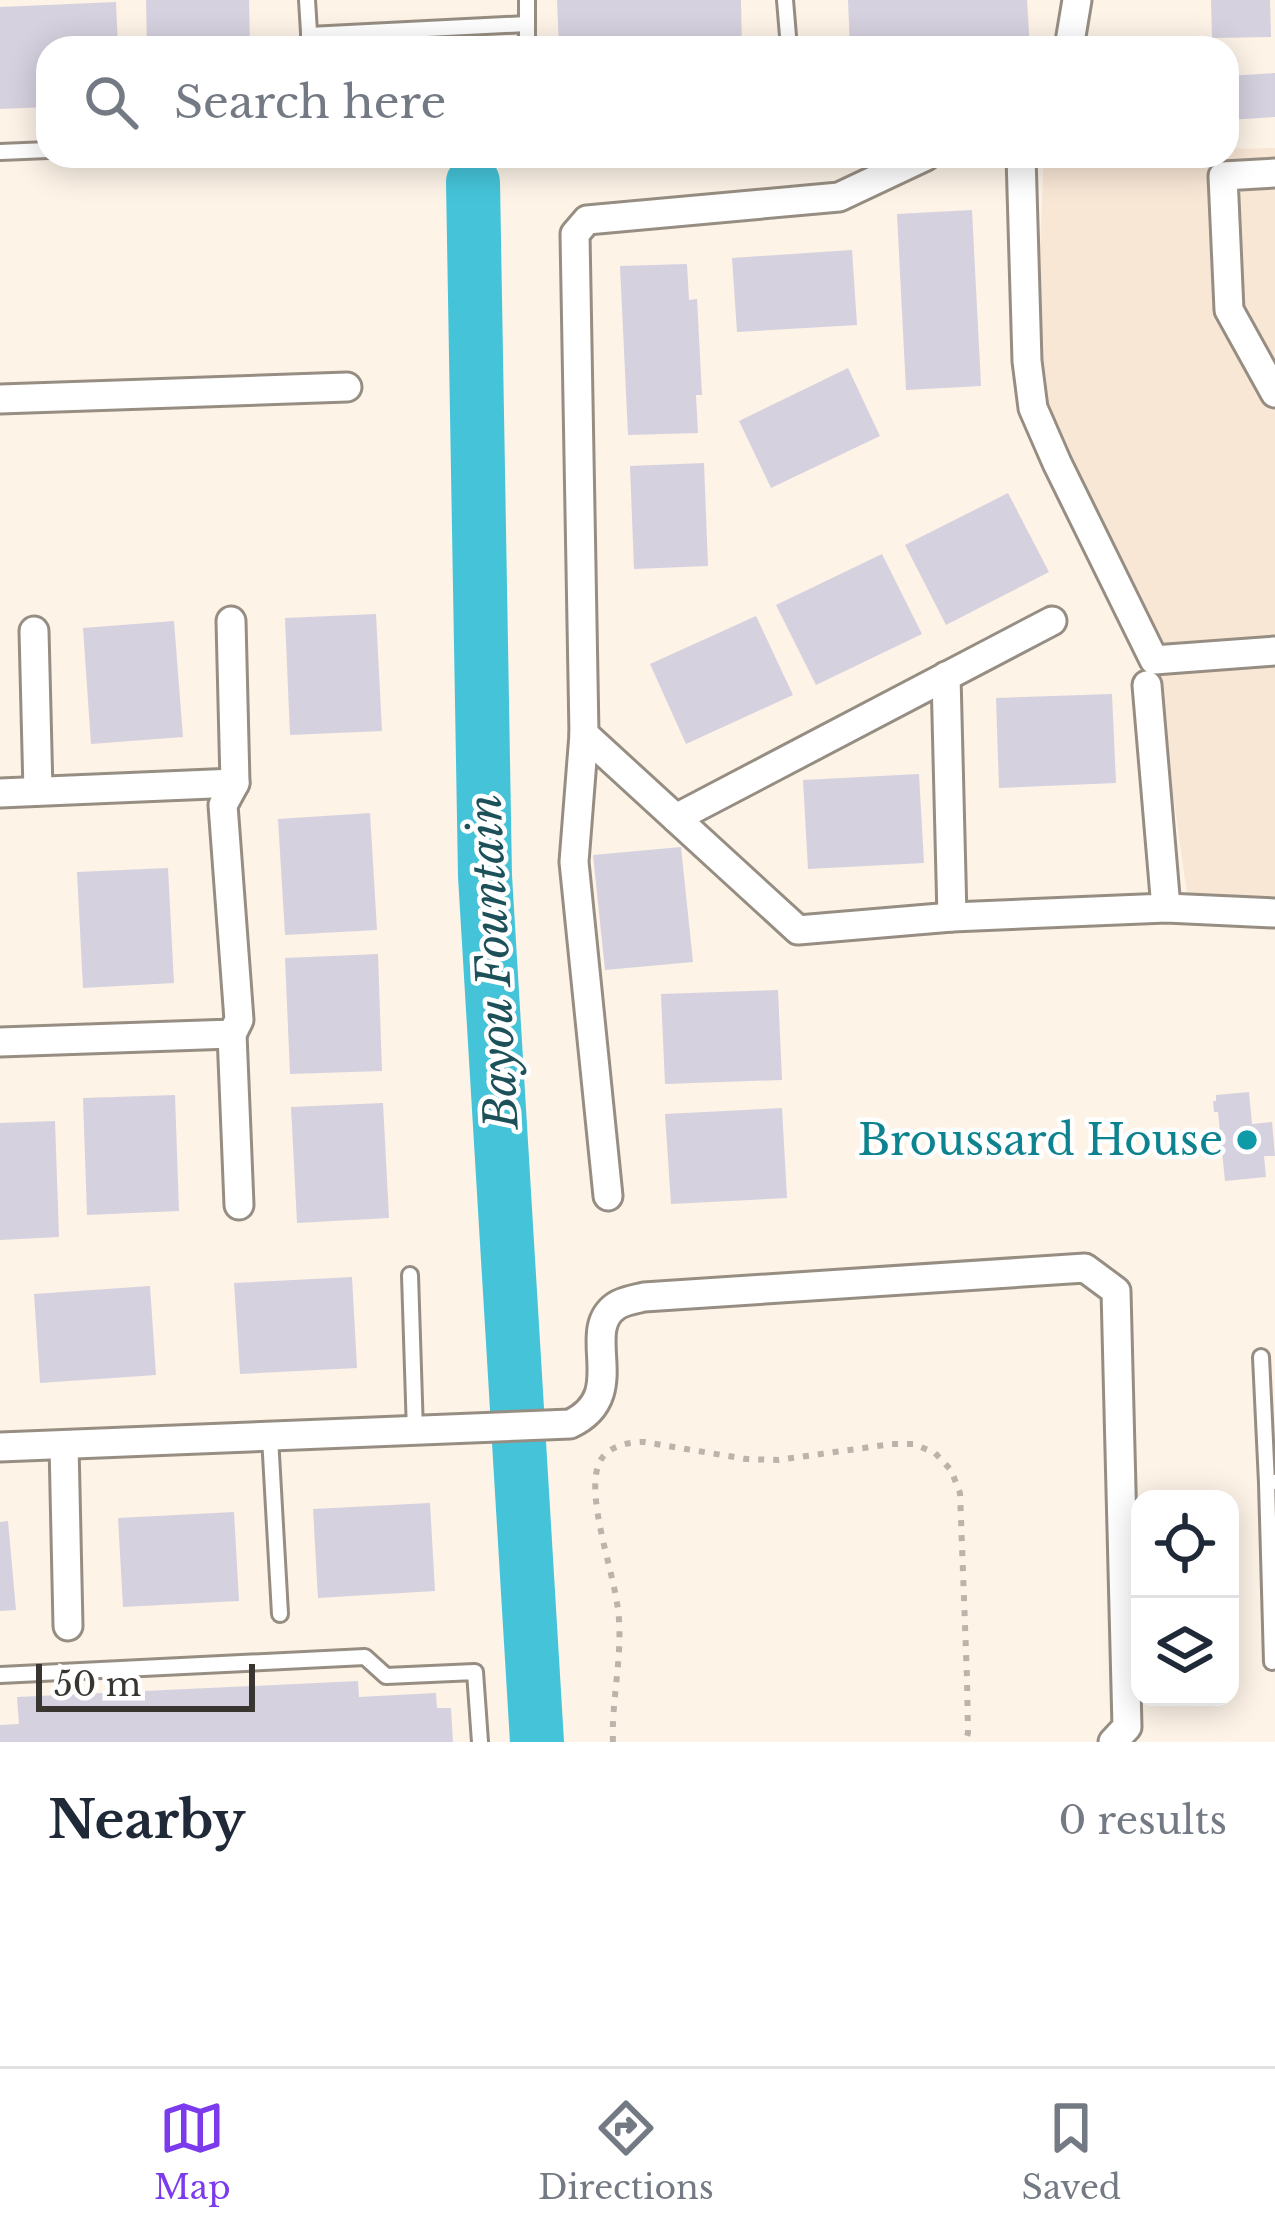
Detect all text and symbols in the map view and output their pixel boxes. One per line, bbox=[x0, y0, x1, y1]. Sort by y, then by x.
search box bbox=[36, 36, 1239, 168]
icon: search bbox=[78, 69, 144, 135]
text: Search here bbox=[174, 74, 446, 130]
water label: Bayou Fountain bbox=[456, 793, 530, 1133]
place label: Broussard House bbox=[858, 1114, 1223, 1166]
marker: Broussard House bbox=[1234, 1127, 1260, 1153]
map controls bbox=[1131, 1490, 1239, 1706]
button: locate bbox=[1131, 1490, 1239, 1598]
button: layers bbox=[1131, 1598, 1239, 1706]
scale bar bbox=[36, 1658, 255, 1711]
text: 50 m bbox=[54, 1664, 141, 1705]
text: Nearby bbox=[48, 1789, 245, 1852]
text: 0 results bbox=[1058, 1796, 1227, 1845]
tab: Map bbox=[154, 2095, 231, 2208]
tab: Directions bbox=[538, 2095, 714, 2208]
tab: Saved bbox=[1022, 2095, 1121, 2208]

